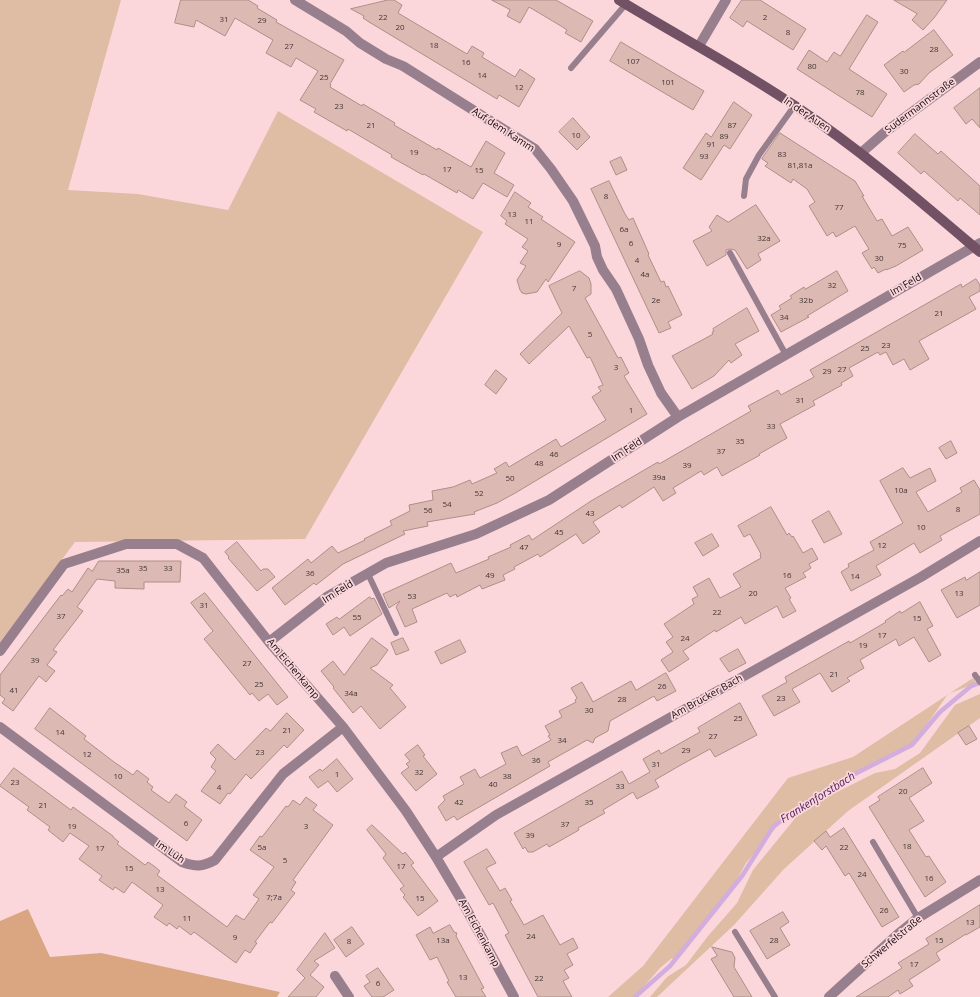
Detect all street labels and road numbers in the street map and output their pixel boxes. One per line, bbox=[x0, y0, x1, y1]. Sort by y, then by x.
street label: Sudermannstraße bbox=[883, 76, 957, 136]
street label: In der Auen bbox=[781, 95, 833, 135]
street label: Auf dem Kamm bbox=[469, 105, 537, 155]
street label: Im Feld bbox=[888, 271, 924, 299]
street label: Im Feld bbox=[609, 436, 645, 464]
street label: Im Feld bbox=[320, 578, 356, 606]
street label: Am Eichenkamp bbox=[264, 636, 322, 702]
street label: Am Brücker Bach bbox=[669, 672, 745, 722]
street label: Im Lüh bbox=[153, 838, 187, 866]
street label: Am Eichenkamp bbox=[456, 897, 502, 969]
street label: Schwerfelstraße bbox=[859, 913, 925, 971]

